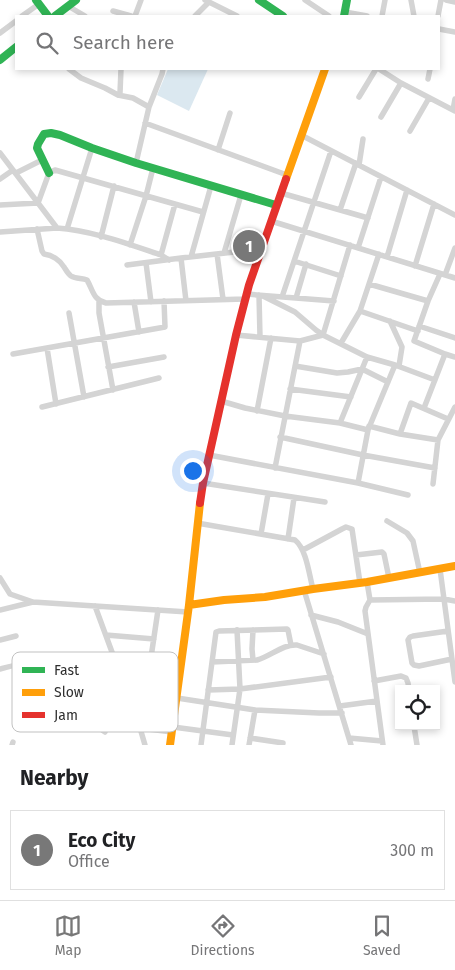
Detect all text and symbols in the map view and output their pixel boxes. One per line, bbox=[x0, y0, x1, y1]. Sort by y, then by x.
search box bbox=[15, 15, 440, 70]
icon: search bbox=[33, 29, 61, 57]
text: Search here bbox=[73, 31, 174, 54]
pin: 1 bbox=[233, 227, 265, 265]
your location bbox=[180, 458, 206, 484]
legend bbox=[12, 652, 178, 732]
text: Fast bbox=[54, 662, 80, 679]
text: Slow bbox=[54, 684, 84, 701]
map controls bbox=[395, 685, 440, 730]
button: locate bbox=[395, 685, 440, 730]
text: Jam bbox=[54, 707, 78, 724]
text: Nearby bbox=[20, 765, 88, 791]
text: Eco City bbox=[68, 829, 135, 852]
text: 1 bbox=[33, 841, 41, 860]
text: 300 m bbox=[390, 841, 434, 860]
text: Office bbox=[68, 852, 110, 871]
tab: Map bbox=[54, 912, 82, 959]
tab: Directions bbox=[190, 912, 255, 959]
tab: Saved bbox=[363, 912, 401, 959]

